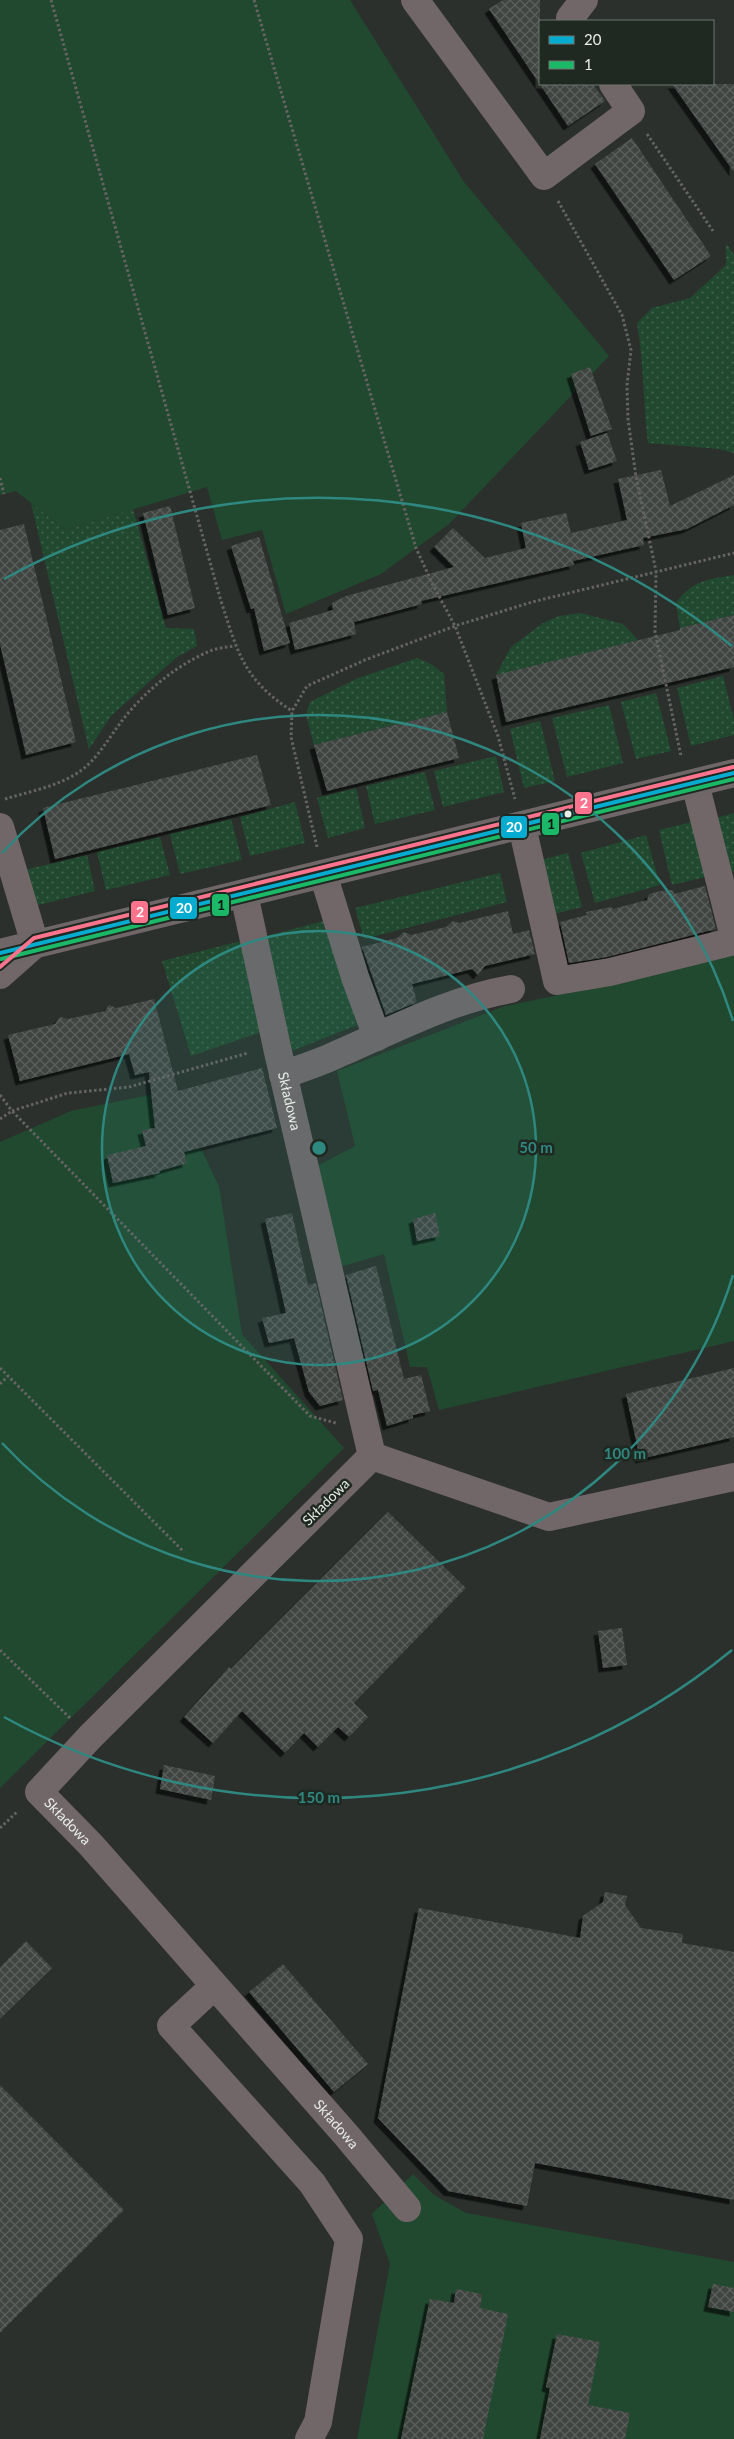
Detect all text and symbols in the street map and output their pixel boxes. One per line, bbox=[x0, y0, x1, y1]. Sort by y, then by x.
legend bbox=[539, 20, 714, 85]
text: 20 bbox=[584, 30, 602, 48]
text: 1 bbox=[584, 55, 593, 73]
line badge: 2 bbox=[574, 791, 593, 815]
text: 2 bbox=[580, 794, 588, 811]
unlabelled marker bbox=[563, 809, 573, 819]
line badge: 1 bbox=[541, 812, 560, 836]
line badge: 20 bbox=[500, 815, 528, 839]
text: 1 bbox=[547, 815, 555, 832]
text: 20 bbox=[506, 818, 522, 835]
line badge: 1 bbox=[211, 893, 230, 917]
line badge: 20 bbox=[169, 896, 198, 920]
text: 1 bbox=[217, 896, 225, 913]
text: 20 bbox=[176, 899, 192, 916]
line badge: 2 bbox=[130, 900, 149, 924]
text: 2 bbox=[136, 903, 144, 920]
street label: Składowa bbox=[275, 1070, 305, 1132]
text: 50 m bbox=[519, 1138, 553, 1156]
centre of rings bbox=[310, 1139, 328, 1157]
text: 100 m bbox=[604, 1444, 646, 1462]
street label: Składowa bbox=[299, 1475, 353, 1529]
text: 150 m bbox=[298, 1788, 340, 1806]
street label: Składowa bbox=[41, 1794, 95, 1848]
street label: Składowa bbox=[311, 2096, 363, 2152]

